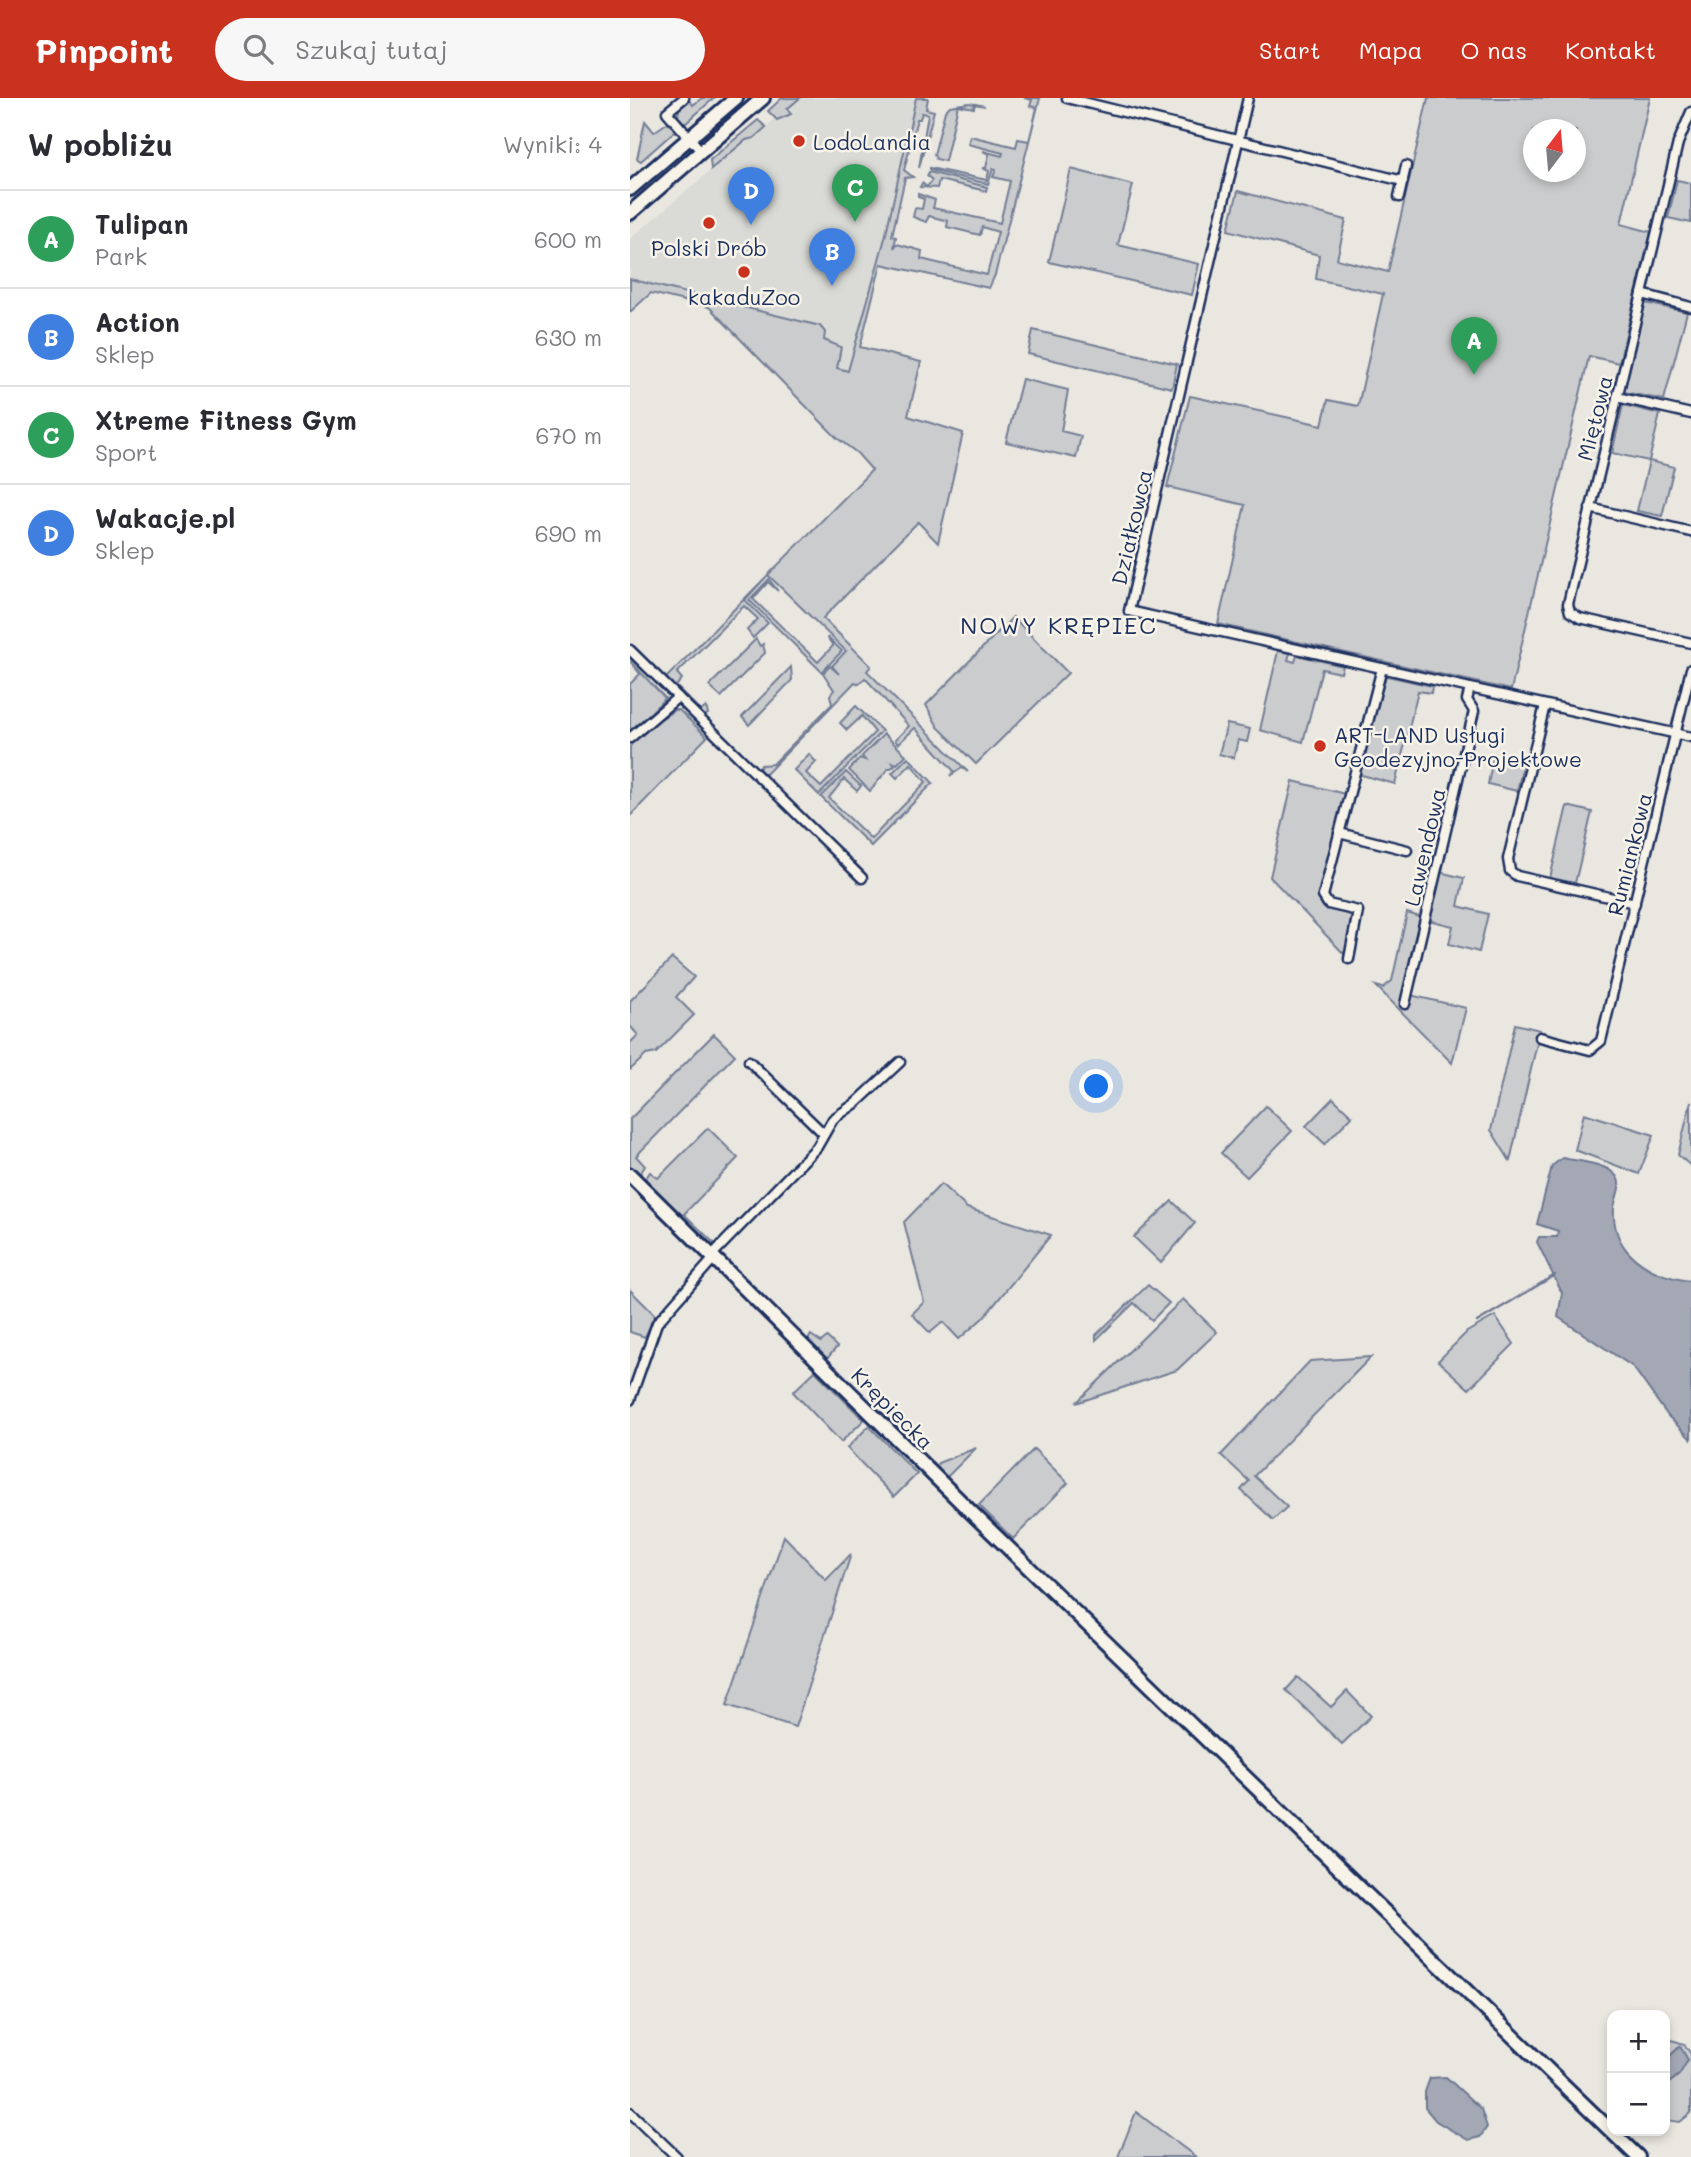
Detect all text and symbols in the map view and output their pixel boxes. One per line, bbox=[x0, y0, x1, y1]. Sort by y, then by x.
search box bbox=[215, 18, 705, 81]
text: Pinpoint bbox=[35, 28, 173, 71]
icon: search bbox=[239, 30, 277, 68]
text: Szukaj tutaj bbox=[295, 32, 448, 66]
text: Start bbox=[1259, 34, 1321, 65]
text: Mapa bbox=[1359, 34, 1422, 65]
text: O nas bbox=[1460, 34, 1527, 65]
text: Kontakt bbox=[1565, 34, 1656, 65]
north arrow bbox=[1523, 119, 1586, 182]
text: W pobliżu bbox=[28, 124, 173, 164]
place label: LodoLandia bbox=[813, 128, 931, 155]
text: Wyniki: 4 bbox=[503, 129, 602, 159]
marker: LodoLandia bbox=[791, 133, 807, 149]
pin: C bbox=[832, 164, 878, 222]
pin: D bbox=[728, 167, 774, 225]
text: Tulipan bbox=[95, 207, 188, 241]
marker: Polski Drób bbox=[701, 215, 717, 231]
text: A bbox=[43, 224, 59, 254]
text: 600 m bbox=[534, 224, 602, 254]
pin: B bbox=[809, 228, 855, 286]
place label: Polski Drób bbox=[651, 234, 767, 261]
text: Park bbox=[95, 241, 147, 271]
marker: kakaduZoo bbox=[736, 264, 752, 280]
place label: kakaduZoo bbox=[688, 283, 800, 310]
text: Action bbox=[95, 305, 180, 339]
pin: A bbox=[1451, 317, 1497, 375]
text: B bbox=[43, 322, 59, 352]
text: 630 m bbox=[535, 322, 602, 352]
text: Sklep bbox=[95, 339, 154, 369]
street label: Miętowa bbox=[1570, 372, 1618, 464]
text: Xtreme Fitness Gym bbox=[95, 403, 357, 437]
text: C bbox=[42, 420, 60, 450]
text: 670 m bbox=[535, 420, 602, 450]
text: Sport bbox=[95, 437, 157, 467]
street label: Działkowca bbox=[1105, 467, 1157, 587]
text: Wakacje.pl bbox=[95, 501, 235, 535]
text: D bbox=[43, 518, 59, 548]
text: 690 m bbox=[535, 518, 602, 548]
text: Sklep bbox=[95, 535, 154, 565]
district label: NOWY KRĘPIEC bbox=[960, 610, 1158, 640]
place label: ART-LAND Usługi Geodezyjno-Projektowe bbox=[1334, 721, 1582, 772]
marker: ART-LAND Usługi Geodezyjno-Projektowe bbox=[1312, 738, 1328, 754]
street label: Lawendowa bbox=[1397, 785, 1451, 909]
street label: Rumiankowa bbox=[1601, 790, 1657, 918]
your location bbox=[1079, 1069, 1113, 1103]
street label: Krępiecka bbox=[846, 1361, 940, 1455]
map controls bbox=[1607, 2010, 1670, 2136]
button: + bbox=[1607, 2010, 1670, 2073]
button: − bbox=[1607, 2073, 1670, 2136]

